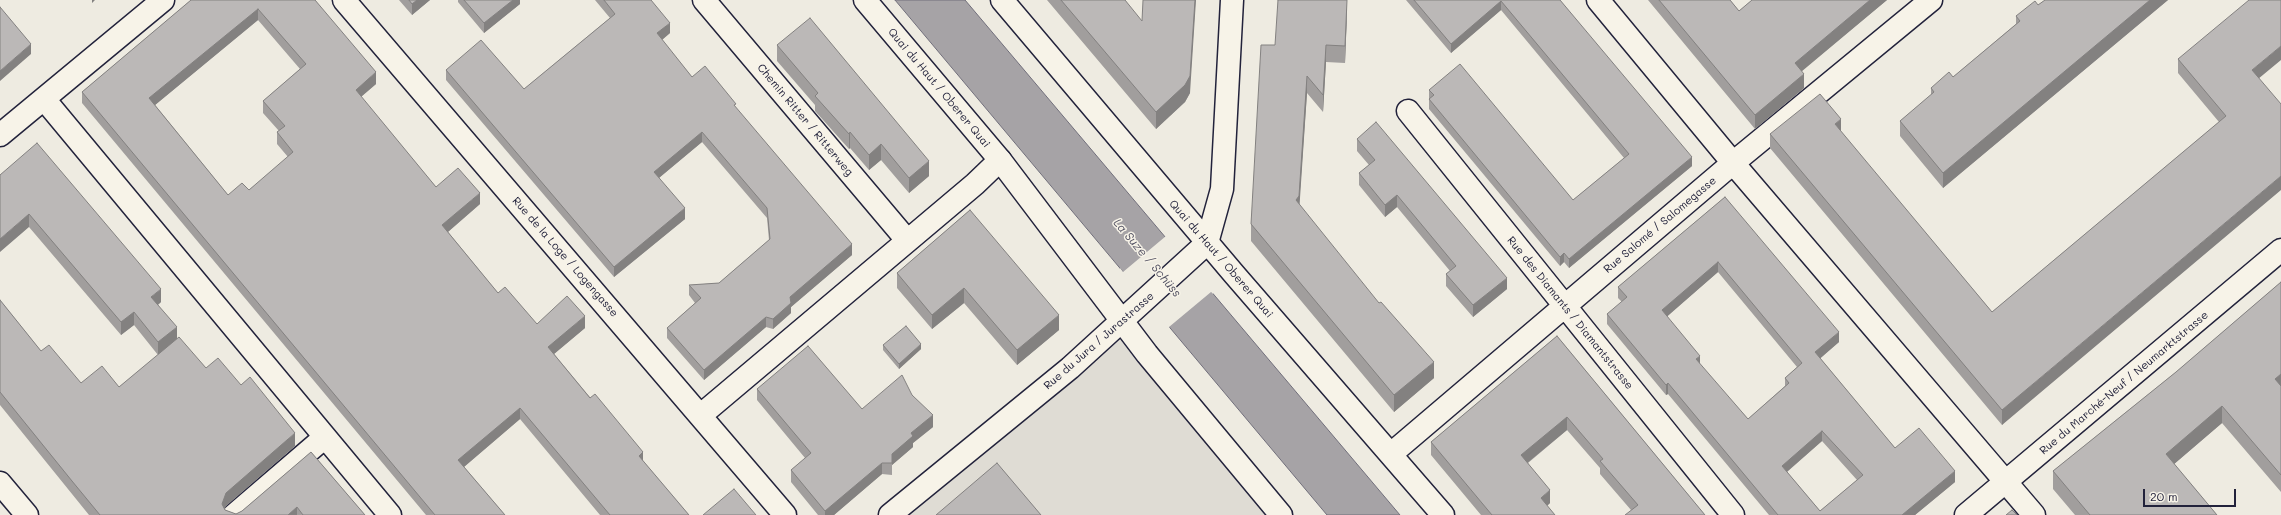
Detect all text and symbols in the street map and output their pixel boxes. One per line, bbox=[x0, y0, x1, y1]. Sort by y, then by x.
street label: Quai du Haut / Oberer Quai bbox=[885, 26, 993, 150]
street label: Chemin Ritter / Ritterweg bbox=[754, 61, 856, 179]
street label: Rue Salomé / Salomegasse bbox=[1601, 174, 1719, 276]
street label: Rue de la Loge / Logengasse bbox=[509, 194, 621, 320]
street label: Quai du Haut / Oberer Quai bbox=[1166, 197, 1276, 321]
water label: La Suze / Schüss bbox=[1110, 216, 1184, 300]
street label: Rue des Diamants / Diamantstrasse bbox=[1504, 234, 1636, 392]
street label: Rue du Jura / Jurastrasse bbox=[1041, 290, 1157, 392]
street label: Rue du Marché-Neuf / Neumarktstrasse bbox=[2037, 309, 2211, 457]
scale bar bbox=[2145, 481, 2238, 507]
text: 20 m bbox=[2150, 488, 2178, 504]

